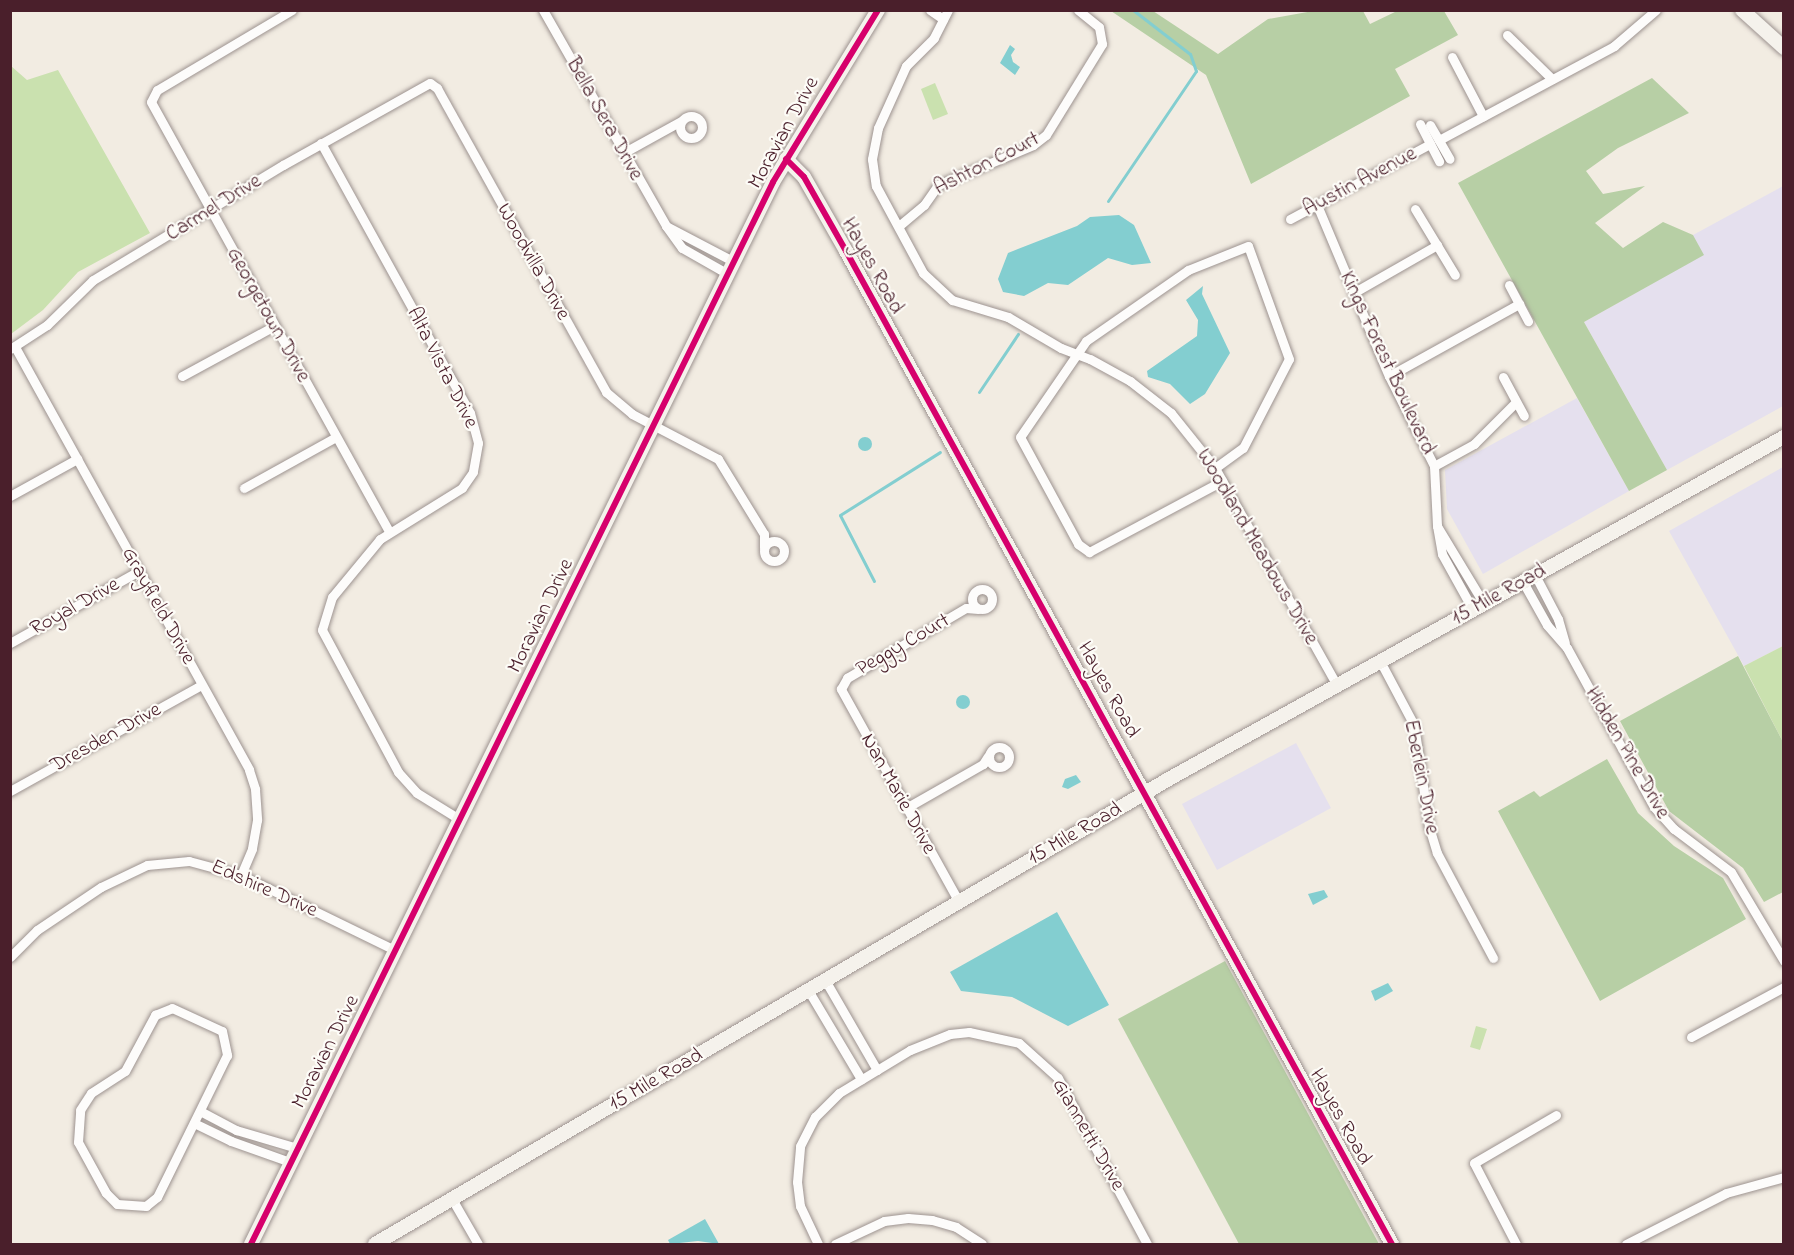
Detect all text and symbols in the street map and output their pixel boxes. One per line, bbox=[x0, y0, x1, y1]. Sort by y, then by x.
street label: Bella Sera Drive bbox=[560, 53, 648, 185]
street label: Moravian Drive bbox=[743, 73, 825, 193]
street label: Ashton Court bbox=[930, 127, 1044, 201]
street label: Austin Avenue bbox=[1299, 142, 1421, 222]
street label: Carmel Drive bbox=[162, 169, 266, 247]
street label: Woodvilla Drive bbox=[491, 199, 575, 325]
street label: Hayes Road bbox=[835, 213, 909, 319]
street label: Georgetown Drive bbox=[221, 243, 315, 387]
street label: Kings Forest Boulevard bbox=[1334, 268, 1440, 458]
street label: Alta Vista Drive bbox=[401, 303, 483, 433]
street label: Woodland Meadows Drive bbox=[1191, 445, 1323, 649]
street label: Grayfield Drive bbox=[115, 543, 201, 669]
street label: Moravian Drive bbox=[502, 555, 580, 677]
street label: 15 Mile Road bbox=[1447, 559, 1551, 631]
street label: Royal Drive bbox=[26, 572, 124, 642]
street label: Peggy Court bbox=[852, 608, 954, 682]
street label: Hayes Road bbox=[1071, 637, 1145, 743]
street label: Hidden Pine Drive bbox=[1579, 683, 1675, 823]
street label: Dresden Drive bbox=[46, 697, 166, 779]
street label: Eberlein Drive bbox=[1398, 718, 1444, 836]
street label: Nan Marie Drive bbox=[854, 729, 942, 859]
street label: 15 Mile Road bbox=[1024, 797, 1126, 871]
street label: Edshire Drive bbox=[207, 854, 321, 924]
street label: Moravian Drive bbox=[287, 991, 365, 1113]
street label: 15 Mile Road bbox=[605, 1043, 707, 1117]
street label: Hayes Road bbox=[1303, 1064, 1377, 1170]
street label: Giannetti Drive bbox=[1046, 1074, 1130, 1196]

